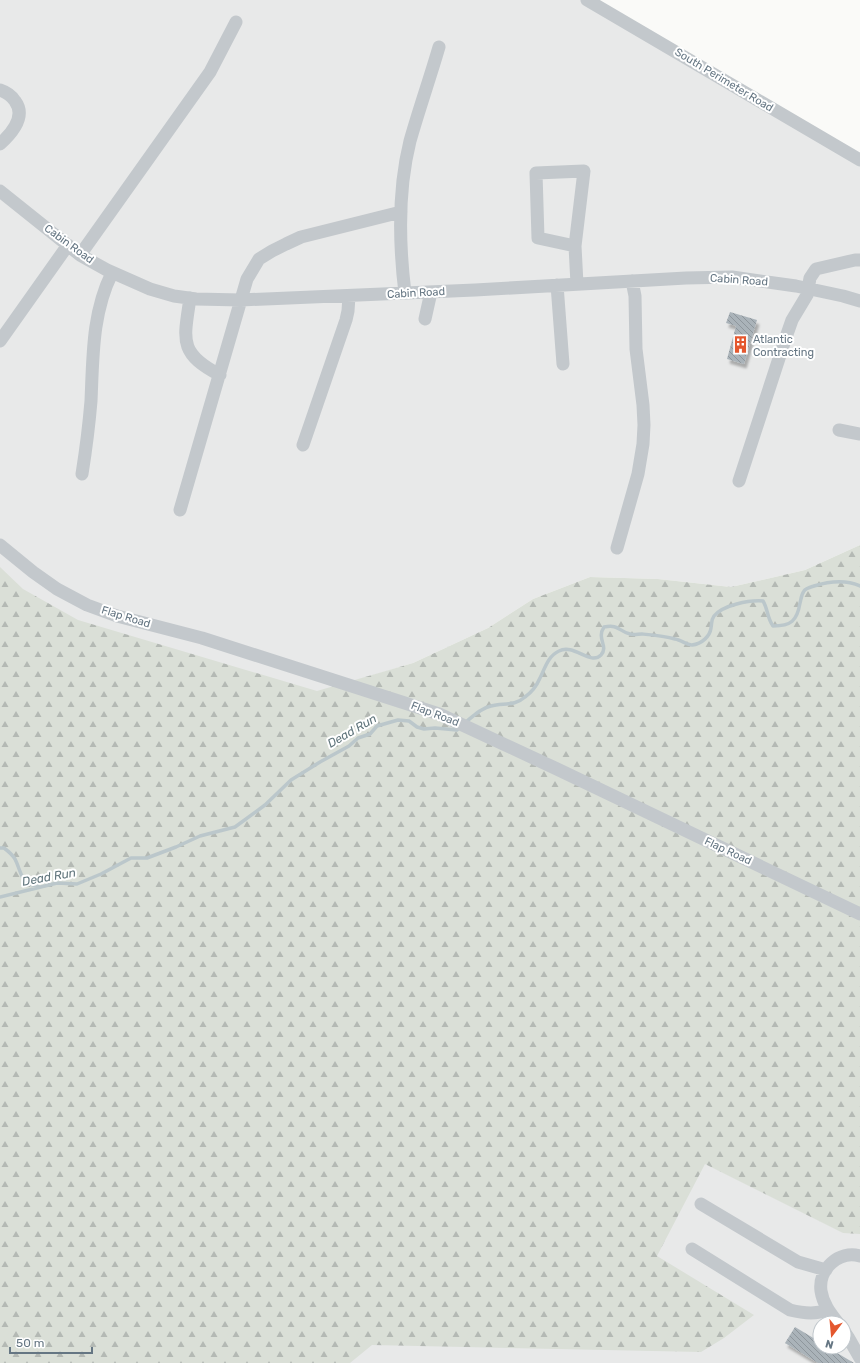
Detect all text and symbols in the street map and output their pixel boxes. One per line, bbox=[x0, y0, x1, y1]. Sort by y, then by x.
street label: South Perimeter Road bbox=[672, 45, 776, 115]
street label: Cabin Road bbox=[42, 222, 96, 266]
street label: Cabin Road bbox=[710, 271, 768, 289]
street label: Cabin Road bbox=[387, 285, 445, 301]
place label: Atlantic Contracting bbox=[753, 333, 814, 359]
building icon: Atlantic Contracting bbox=[730, 335, 750, 355]
street label: Flap Road bbox=[100, 603, 152, 631]
street label: Flap Road bbox=[409, 699, 461, 729]
water label: Dead Run bbox=[325, 711, 379, 751]
street label: Flap Road bbox=[702, 834, 754, 868]
water label: Dead Run bbox=[21, 865, 77, 889]
north arrow bbox=[812, 1315, 852, 1355]
scale bar bbox=[10, 1329, 92, 1355]
text: 50 m bbox=[16, 1336, 44, 1350]
text: N bbox=[824, 1337, 835, 1351]

